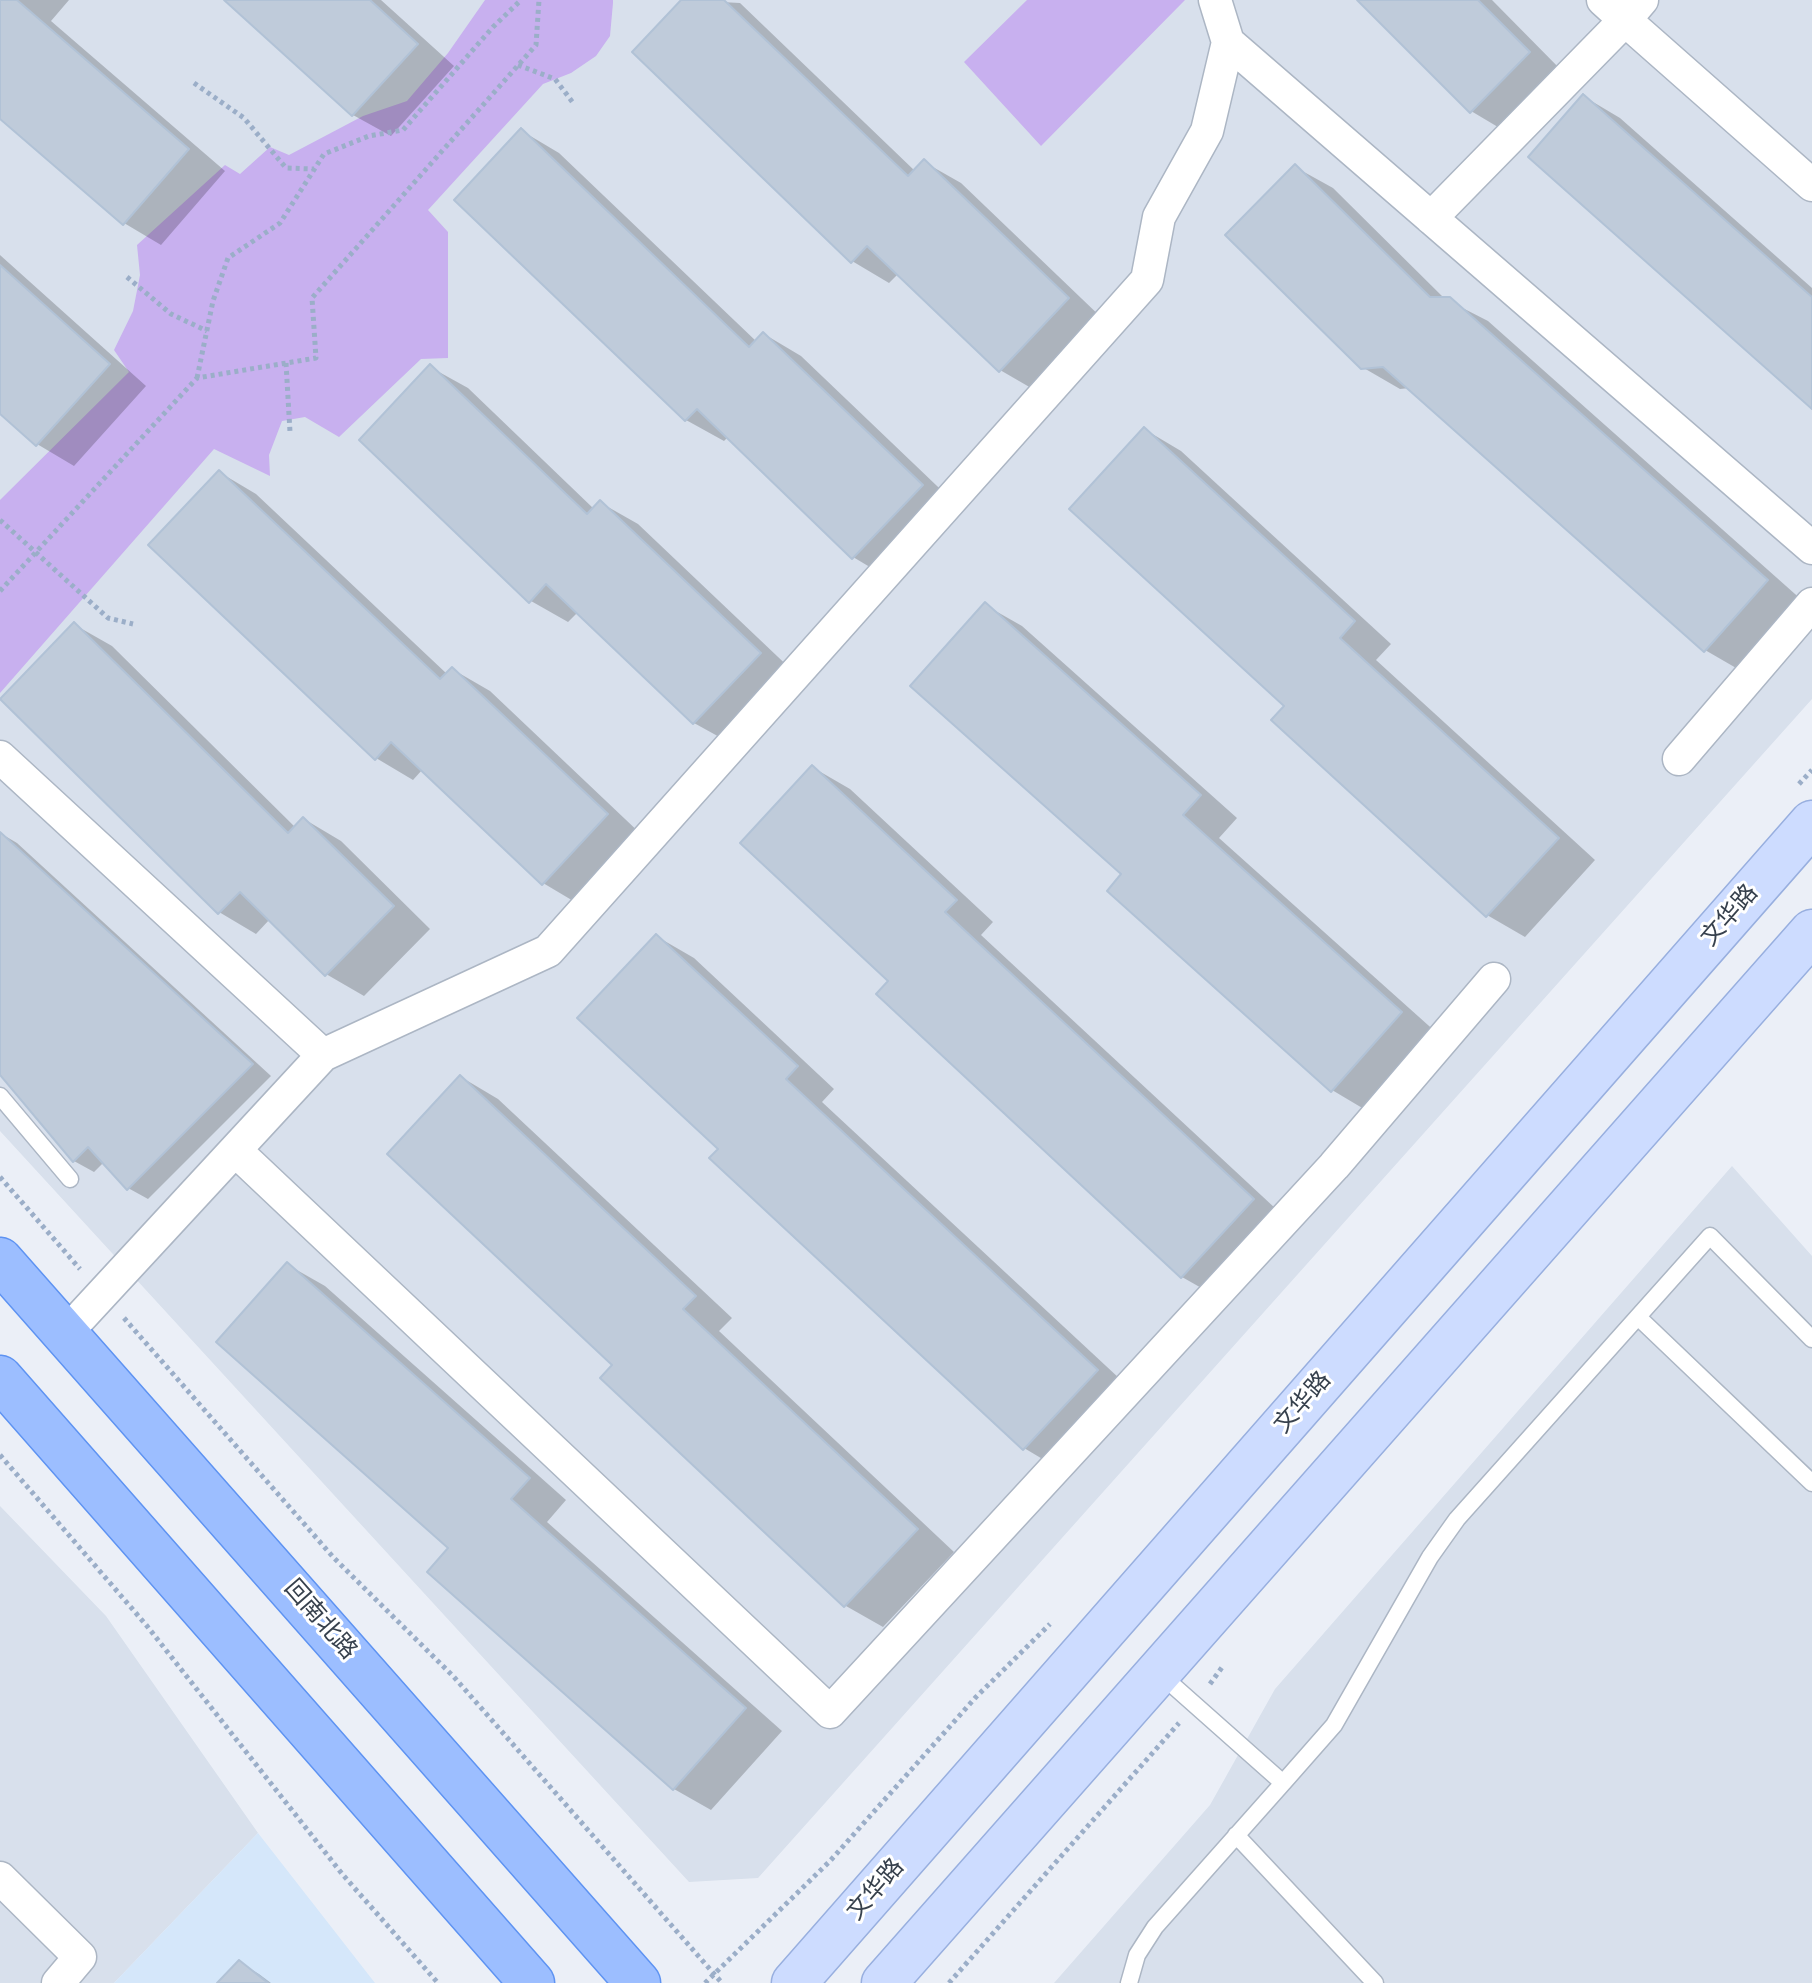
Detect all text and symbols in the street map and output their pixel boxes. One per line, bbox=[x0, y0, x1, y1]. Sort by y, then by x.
street label: 文华路 bbox=[1696, 879, 1764, 953]
street label: 文华路 bbox=[1269, 1366, 1337, 1440]
street label: 回南北路 bbox=[278, 1574, 362, 1666]
street label: 文华路 bbox=[842, 1853, 910, 1927]

